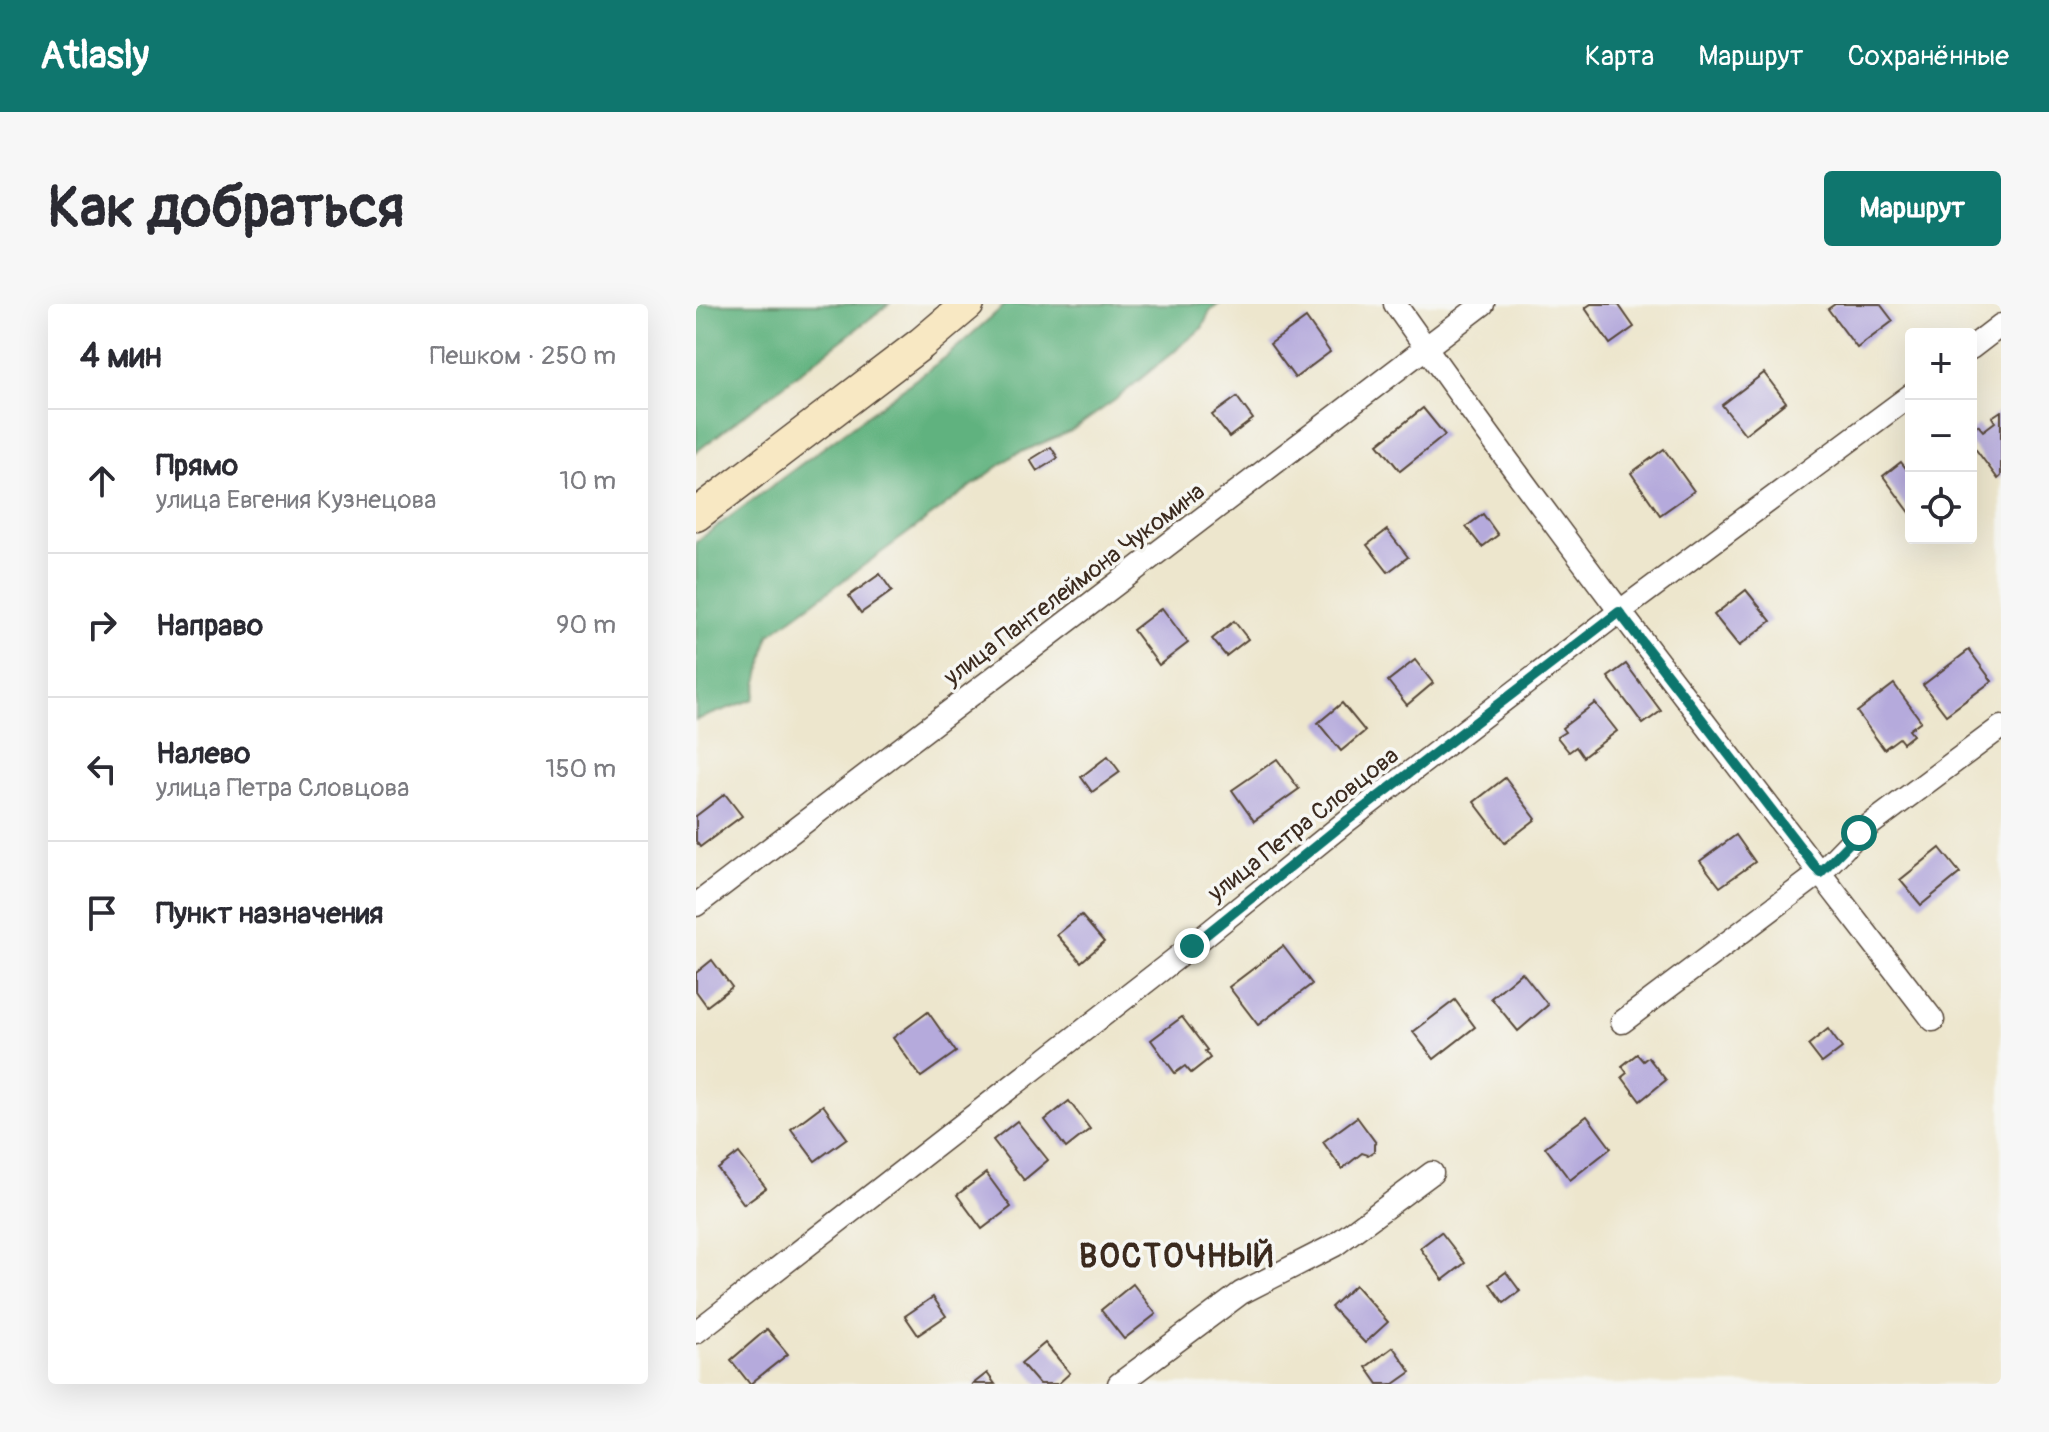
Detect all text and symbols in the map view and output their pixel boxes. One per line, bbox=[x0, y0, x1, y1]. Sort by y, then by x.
text: Atlasly bbox=[40, 32, 149, 80]
text: Карта bbox=[1585, 39, 1654, 74]
text: Маршрут bbox=[1698, 39, 1804, 74]
text: Сохранённые bbox=[1848, 39, 2009, 74]
button: Маршрут bbox=[1824, 171, 2001, 246]
text: Как добраться bbox=[48, 174, 404, 243]
map controls bbox=[1905, 328, 1977, 544]
button: + bbox=[1905, 328, 1977, 400]
text: 4 мин bbox=[80, 335, 162, 378]
text: Пешком · 250 m bbox=[430, 340, 616, 372]
button: − bbox=[1905, 400, 1977, 472]
text: Прямо bbox=[156, 447, 238, 484]
icon: ahead bbox=[80, 459, 124, 503]
text: 10 m bbox=[559, 465, 616, 497]
button: locate bbox=[1905, 472, 1977, 544]
street label: улица Пантелеймона Чукомина bbox=[937, 477, 1210, 693]
text: улица Евгения Кузнецова bbox=[156, 484, 436, 516]
icon: right bbox=[80, 603, 124, 647]
text: Направо bbox=[156, 607, 263, 644]
text: 90 m bbox=[556, 609, 616, 641]
text: Налево bbox=[156, 735, 250, 772]
street label: улица Петра Словцова bbox=[1201, 741, 1404, 908]
icon: left bbox=[80, 747, 124, 791]
text: 150 m bbox=[545, 753, 616, 785]
text: улица Петра Словцова bbox=[156, 772, 409, 804]
route start bbox=[1841, 815, 1877, 851]
icon: arrive bbox=[80, 891, 124, 935]
text: Пункт назначения bbox=[156, 895, 383, 932]
route end bbox=[1174, 928, 1210, 964]
district label: ВОСТОЧНЫЙ bbox=[1079, 1237, 1275, 1277]

